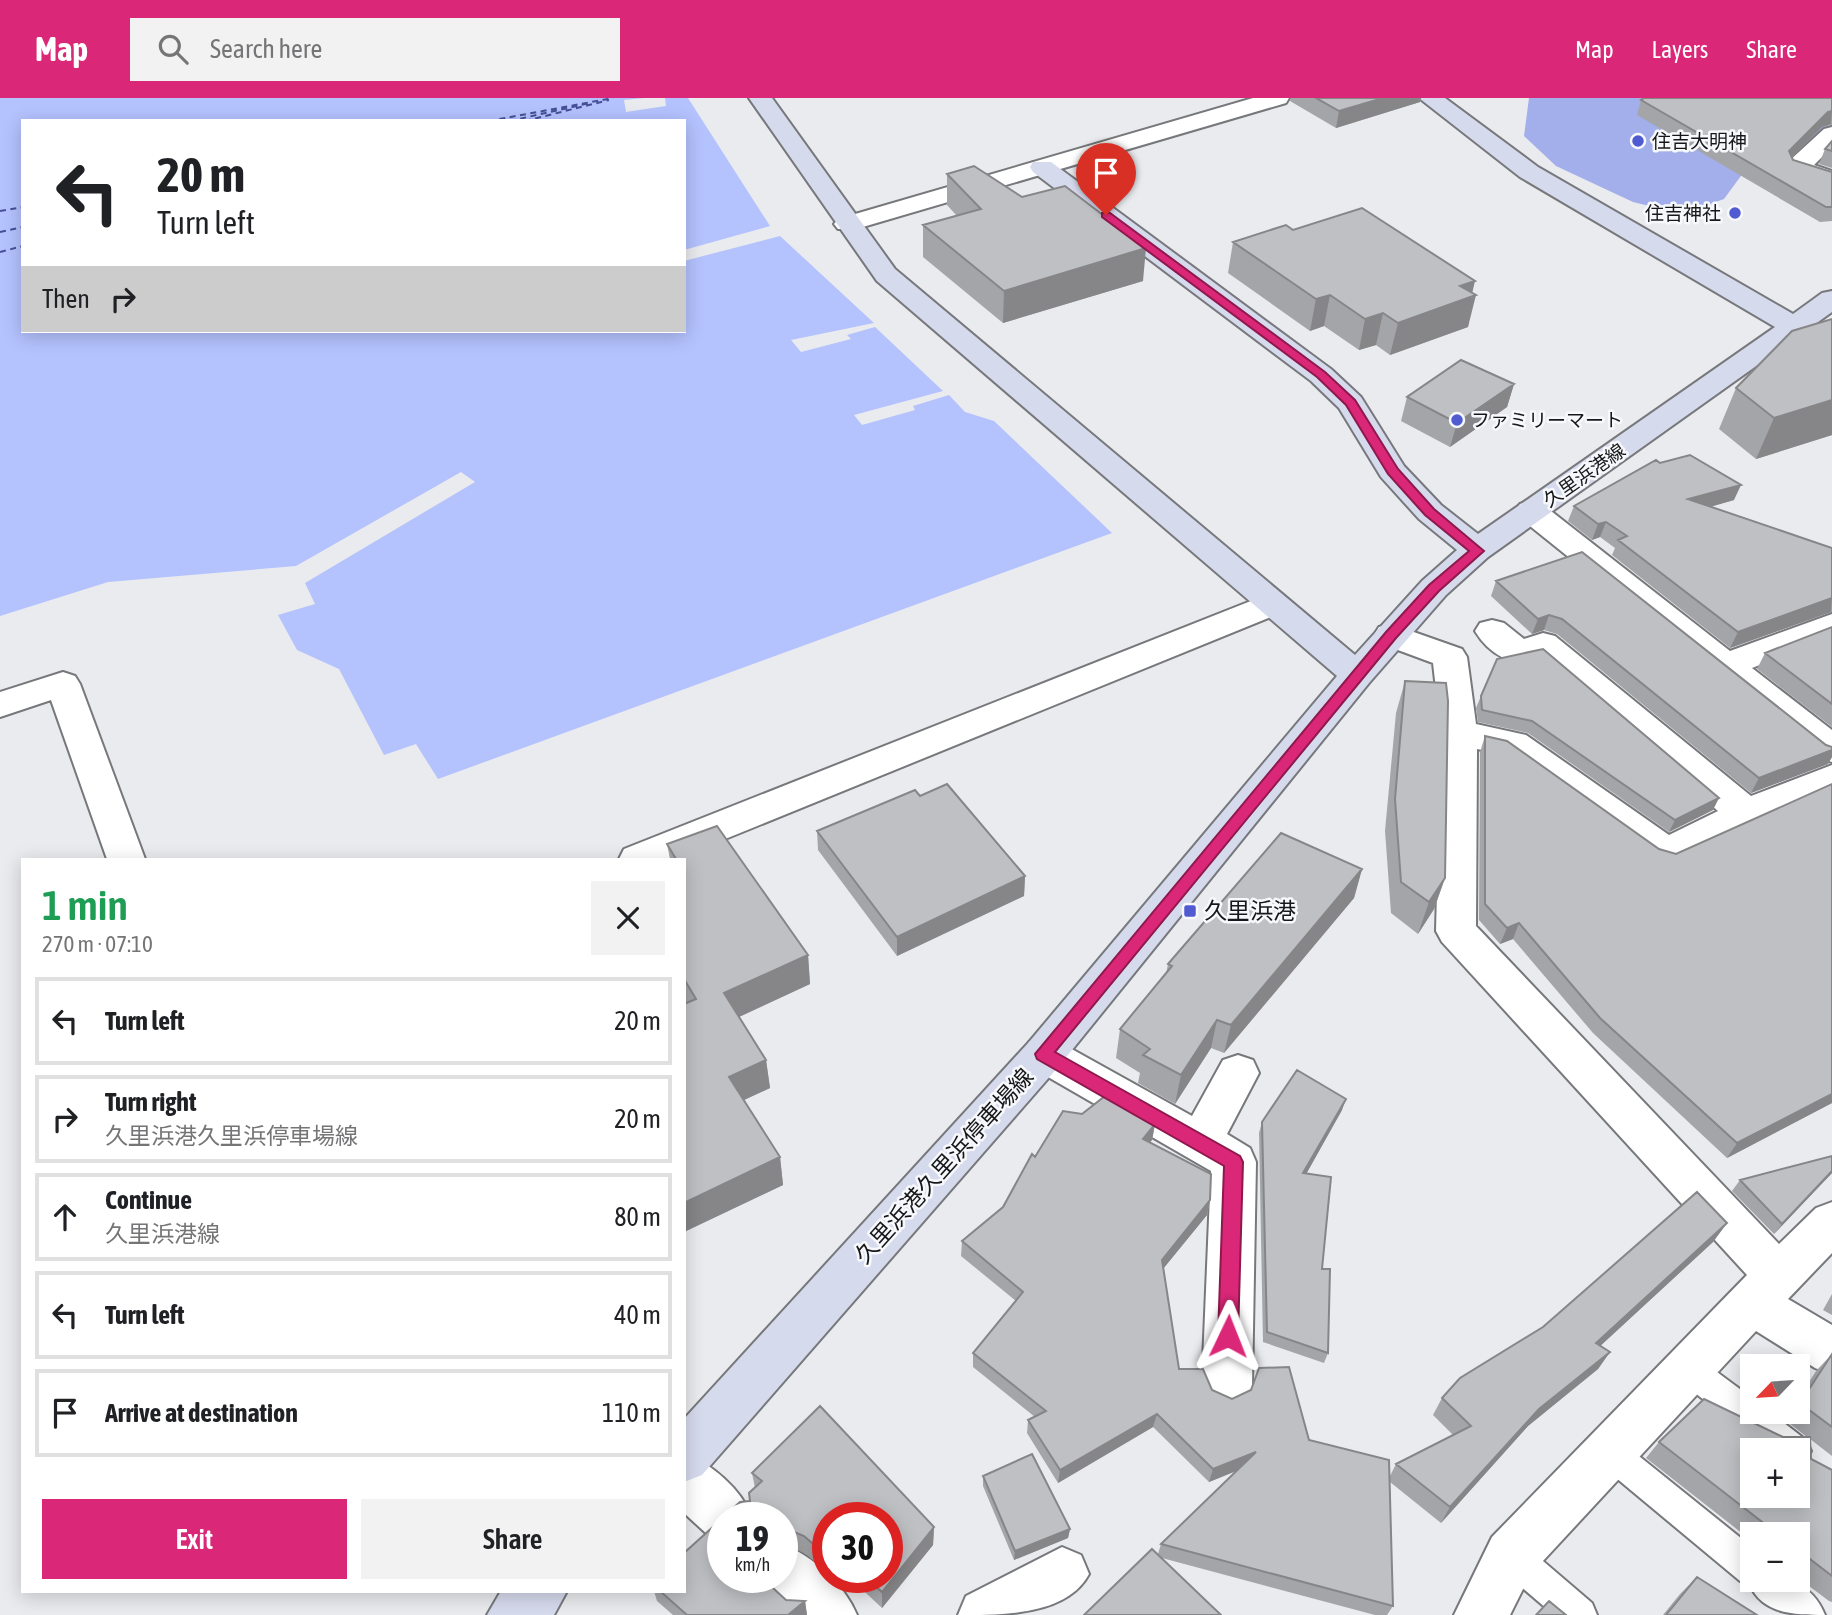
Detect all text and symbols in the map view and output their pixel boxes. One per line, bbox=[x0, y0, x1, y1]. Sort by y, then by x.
search box bbox=[130, 18, 620, 81]
text: Map bbox=[35, 30, 88, 68]
icon: search bbox=[154, 30, 192, 68]
text: Search here bbox=[210, 34, 322, 64]
text: Map bbox=[1575, 36, 1614, 63]
text: Layers bbox=[1652, 36, 1708, 63]
text: Share bbox=[1746, 36, 1797, 63]
place label: 住吉大明神 bbox=[1652, 130, 1747, 152]
marker: 住吉大明神 bbox=[1630, 133, 1646, 149]
pin bbox=[1076, 143, 1136, 215]
text: 20 m bbox=[157, 146, 245, 202]
icon: left bbox=[42, 147, 133, 238]
icon: arrive bbox=[1087, 154, 1125, 192]
place label: 住吉神社 bbox=[1645, 202, 1721, 224]
text: Turn left bbox=[157, 204, 255, 241]
marker: 住吉神社 bbox=[1727, 205, 1743, 221]
icon: right bbox=[104, 280, 142, 318]
text: Then bbox=[42, 284, 90, 314]
place label: ファミリーマート bbox=[1471, 409, 1623, 431]
marker: ファミリーマート bbox=[1449, 412, 1465, 428]
street label: 久里浜港線 bbox=[1539, 439, 1629, 511]
text: 1 min bbox=[42, 881, 128, 929]
button: close bbox=[591, 881, 665, 955]
place label: 久里浜港 bbox=[1204, 898, 1296, 924]
marker: 久里浜港 bbox=[1182, 903, 1198, 919]
text: 270 m · 07:10 bbox=[42, 931, 153, 957]
icon: left bbox=[46, 1002, 84, 1040]
text: Turn left bbox=[105, 1006, 185, 1036]
text: 20 m bbox=[614, 1006, 661, 1036]
street label: 久里浜港久里浜停車場線 bbox=[850, 1063, 1038, 1269]
text: Turn right bbox=[105, 1087, 196, 1117]
icon: right bbox=[46, 1100, 84, 1138]
text: 20 m bbox=[614, 1104, 661, 1134]
text: 久里浜港久里浜停車場線 bbox=[105, 1123, 358, 1149]
text: Continue bbox=[105, 1185, 192, 1215]
icon: ahead bbox=[46, 1198, 84, 1236]
text: 80 m bbox=[614, 1202, 661, 1232]
text: 久里浜港線 bbox=[105, 1221, 220, 1247]
icon: left bbox=[46, 1296, 84, 1334]
position arrow bbox=[1191, 1299, 1265, 1373]
text: Turn left bbox=[105, 1300, 185, 1330]
text: 40 m bbox=[614, 1300, 661, 1330]
north arrow bbox=[1740, 1354, 1810, 1424]
map controls bbox=[1740, 1354, 1810, 1592]
icon: arrive bbox=[46, 1394, 84, 1432]
text: Arrive at destination bbox=[105, 1398, 298, 1428]
text: 110 m bbox=[602, 1398, 661, 1428]
button: + bbox=[1740, 1438, 1810, 1508]
button: Exit bbox=[42, 1499, 347, 1579]
button: Share bbox=[361, 1499, 665, 1579]
speed limit sign: 30 bbox=[812, 1502, 903, 1593]
text: 19 bbox=[736, 1518, 769, 1558]
button: − bbox=[1740, 1522, 1810, 1592]
text: km/h bbox=[735, 1554, 770, 1575]

